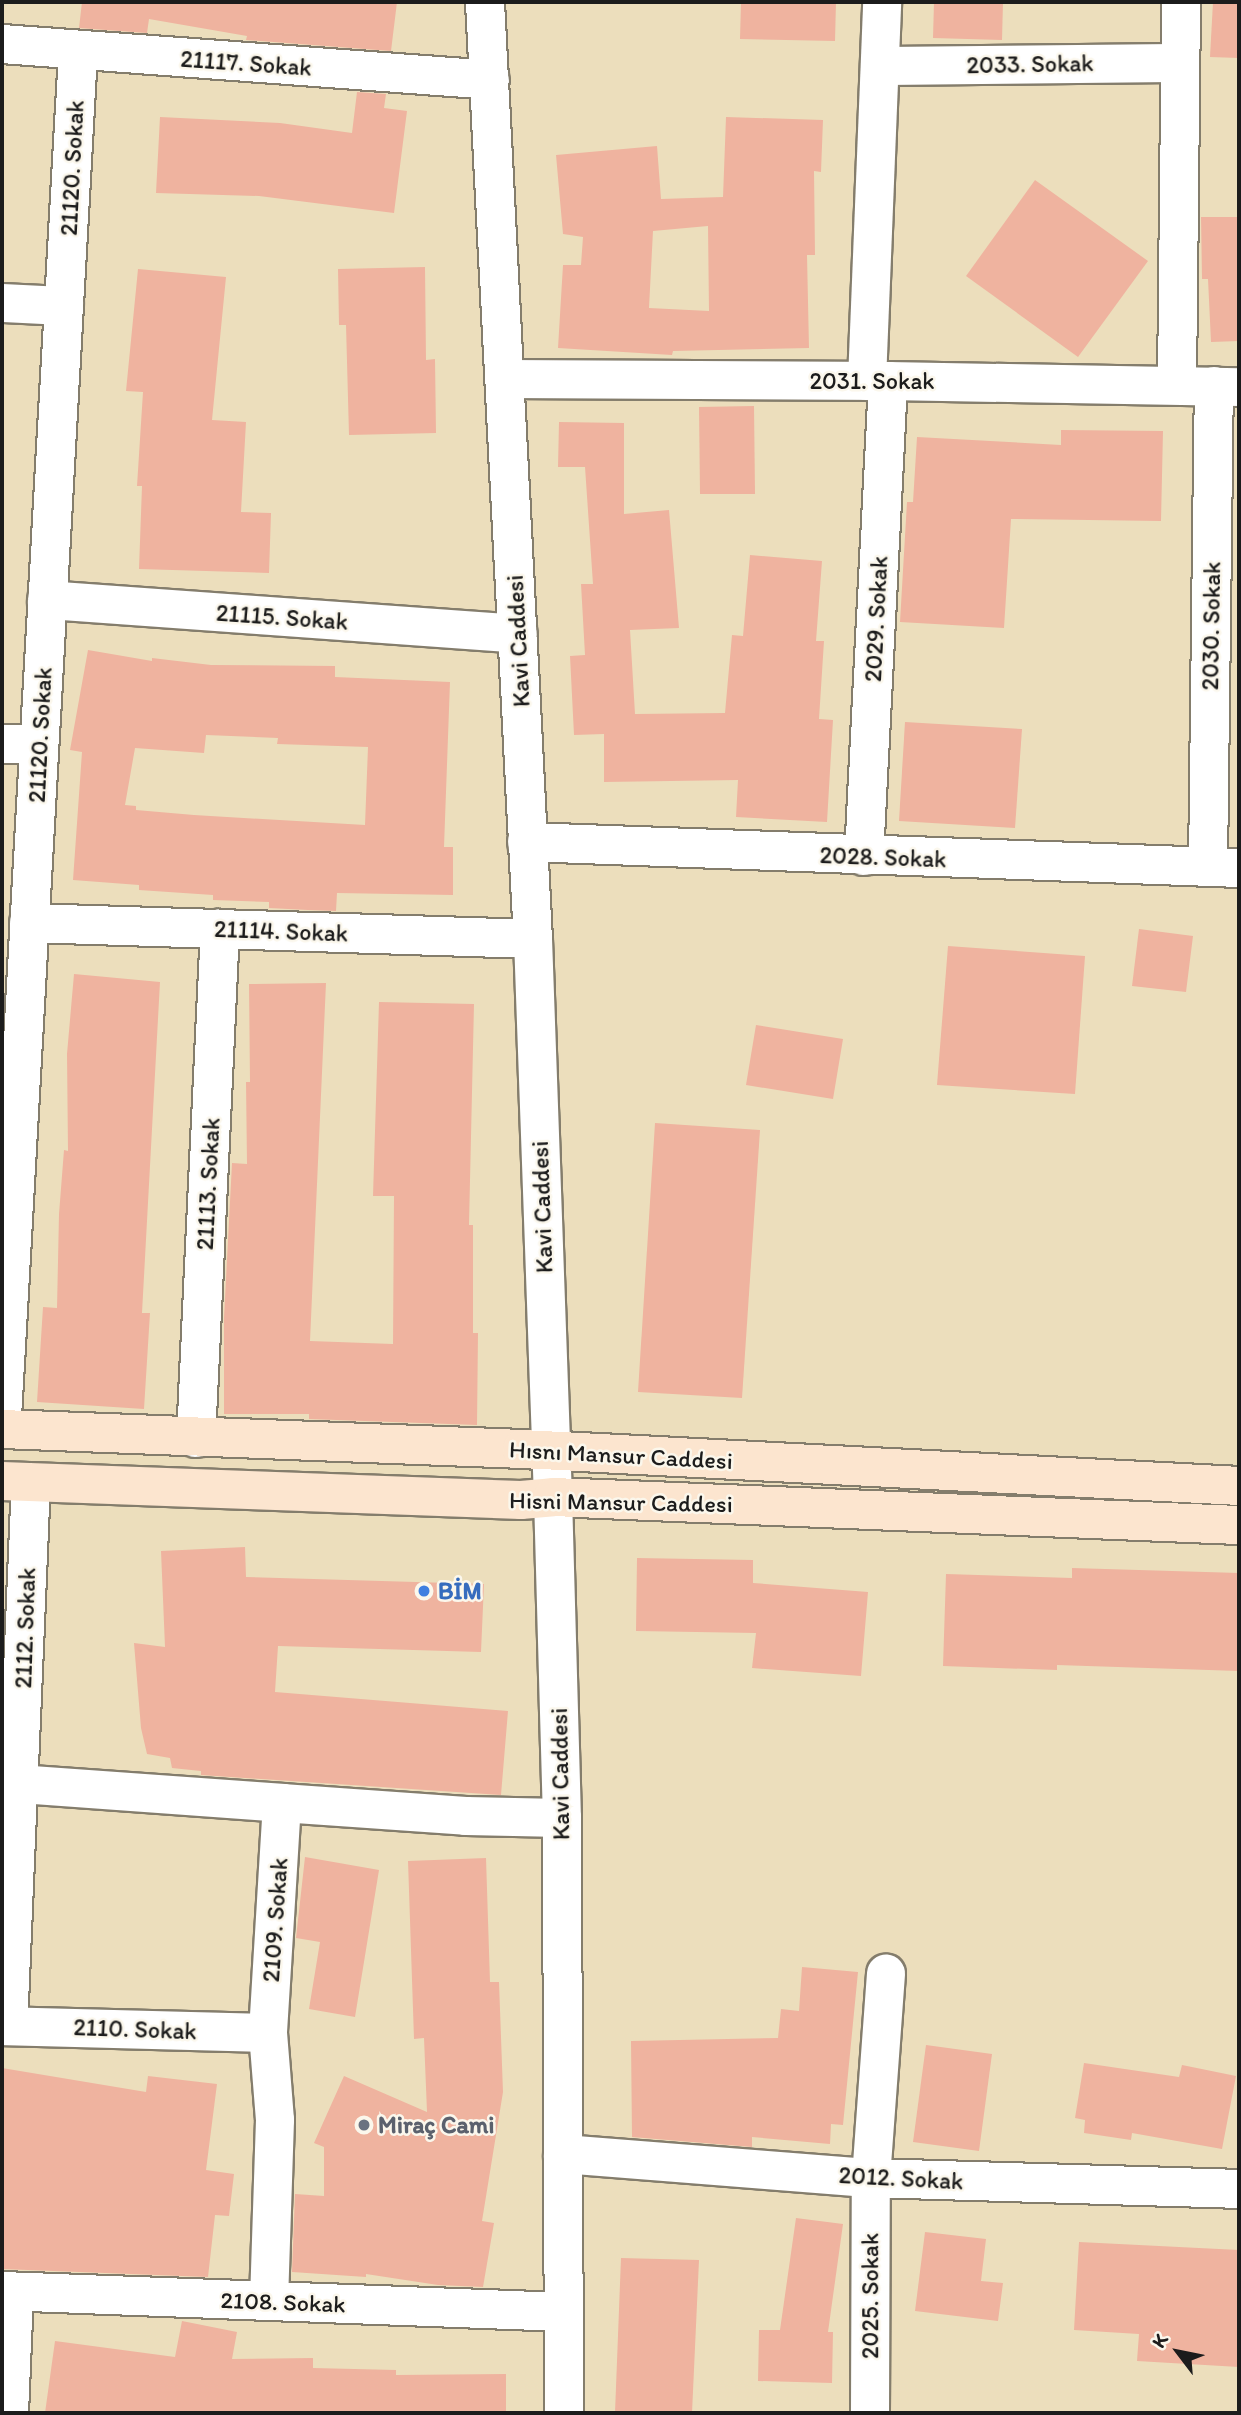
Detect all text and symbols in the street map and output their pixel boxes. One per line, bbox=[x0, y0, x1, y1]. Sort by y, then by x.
street label: 21117. Sokak bbox=[179, 44, 313, 82]
street label: 2033. Sokak bbox=[966, 48, 1094, 80]
street label: 21120. Sokak bbox=[54, 99, 90, 237]
street label: 2031. Sokak bbox=[809, 367, 935, 395]
street label: 2029. Sokak bbox=[858, 555, 894, 683]
street label: 2030. Sokak bbox=[1195, 561, 1227, 691]
street label: Kavi Caddesi bbox=[500, 574, 536, 708]
street label: 21115. Sokak bbox=[215, 598, 349, 636]
street label: 21120. Sokak bbox=[22, 666, 58, 804]
street label: 2028. Sokak bbox=[819, 840, 947, 874]
street label: 21114. Sokak bbox=[214, 914, 348, 948]
street label: 21113. Sokak bbox=[190, 1117, 226, 1251]
street label: Kavi Caddesi bbox=[525, 1140, 559, 1274]
street label: Hısnı Mansur Caddesi bbox=[509, 1435, 733, 1475]
street label: Hisni Mansur Caddesi bbox=[509, 1486, 733, 1518]
street label: 2112. Sokak bbox=[8, 1567, 42, 1689]
place label: BİM bbox=[438, 1577, 482, 1605]
marker: BİM bbox=[416, 1583, 432, 1599]
street label: Kavi Caddesi bbox=[544, 1707, 576, 1841]
street label: 2109. Sokak bbox=[256, 1857, 294, 1983]
street label: 2110. Sokak bbox=[73, 2012, 197, 2046]
place label: Miraç Cami bbox=[378, 2111, 495, 2139]
marker: Miraç Cami bbox=[356, 2117, 372, 2133]
street label: 2012. Sokak bbox=[838, 2160, 964, 2196]
street label: 2025. Sokak bbox=[856, 2233, 884, 2359]
street label: 2108. Sokak bbox=[220, 2285, 346, 2319]
north arrow bbox=[1143, 2317, 1213, 2387]
text: K bbox=[1147, 2329, 1173, 2352]

